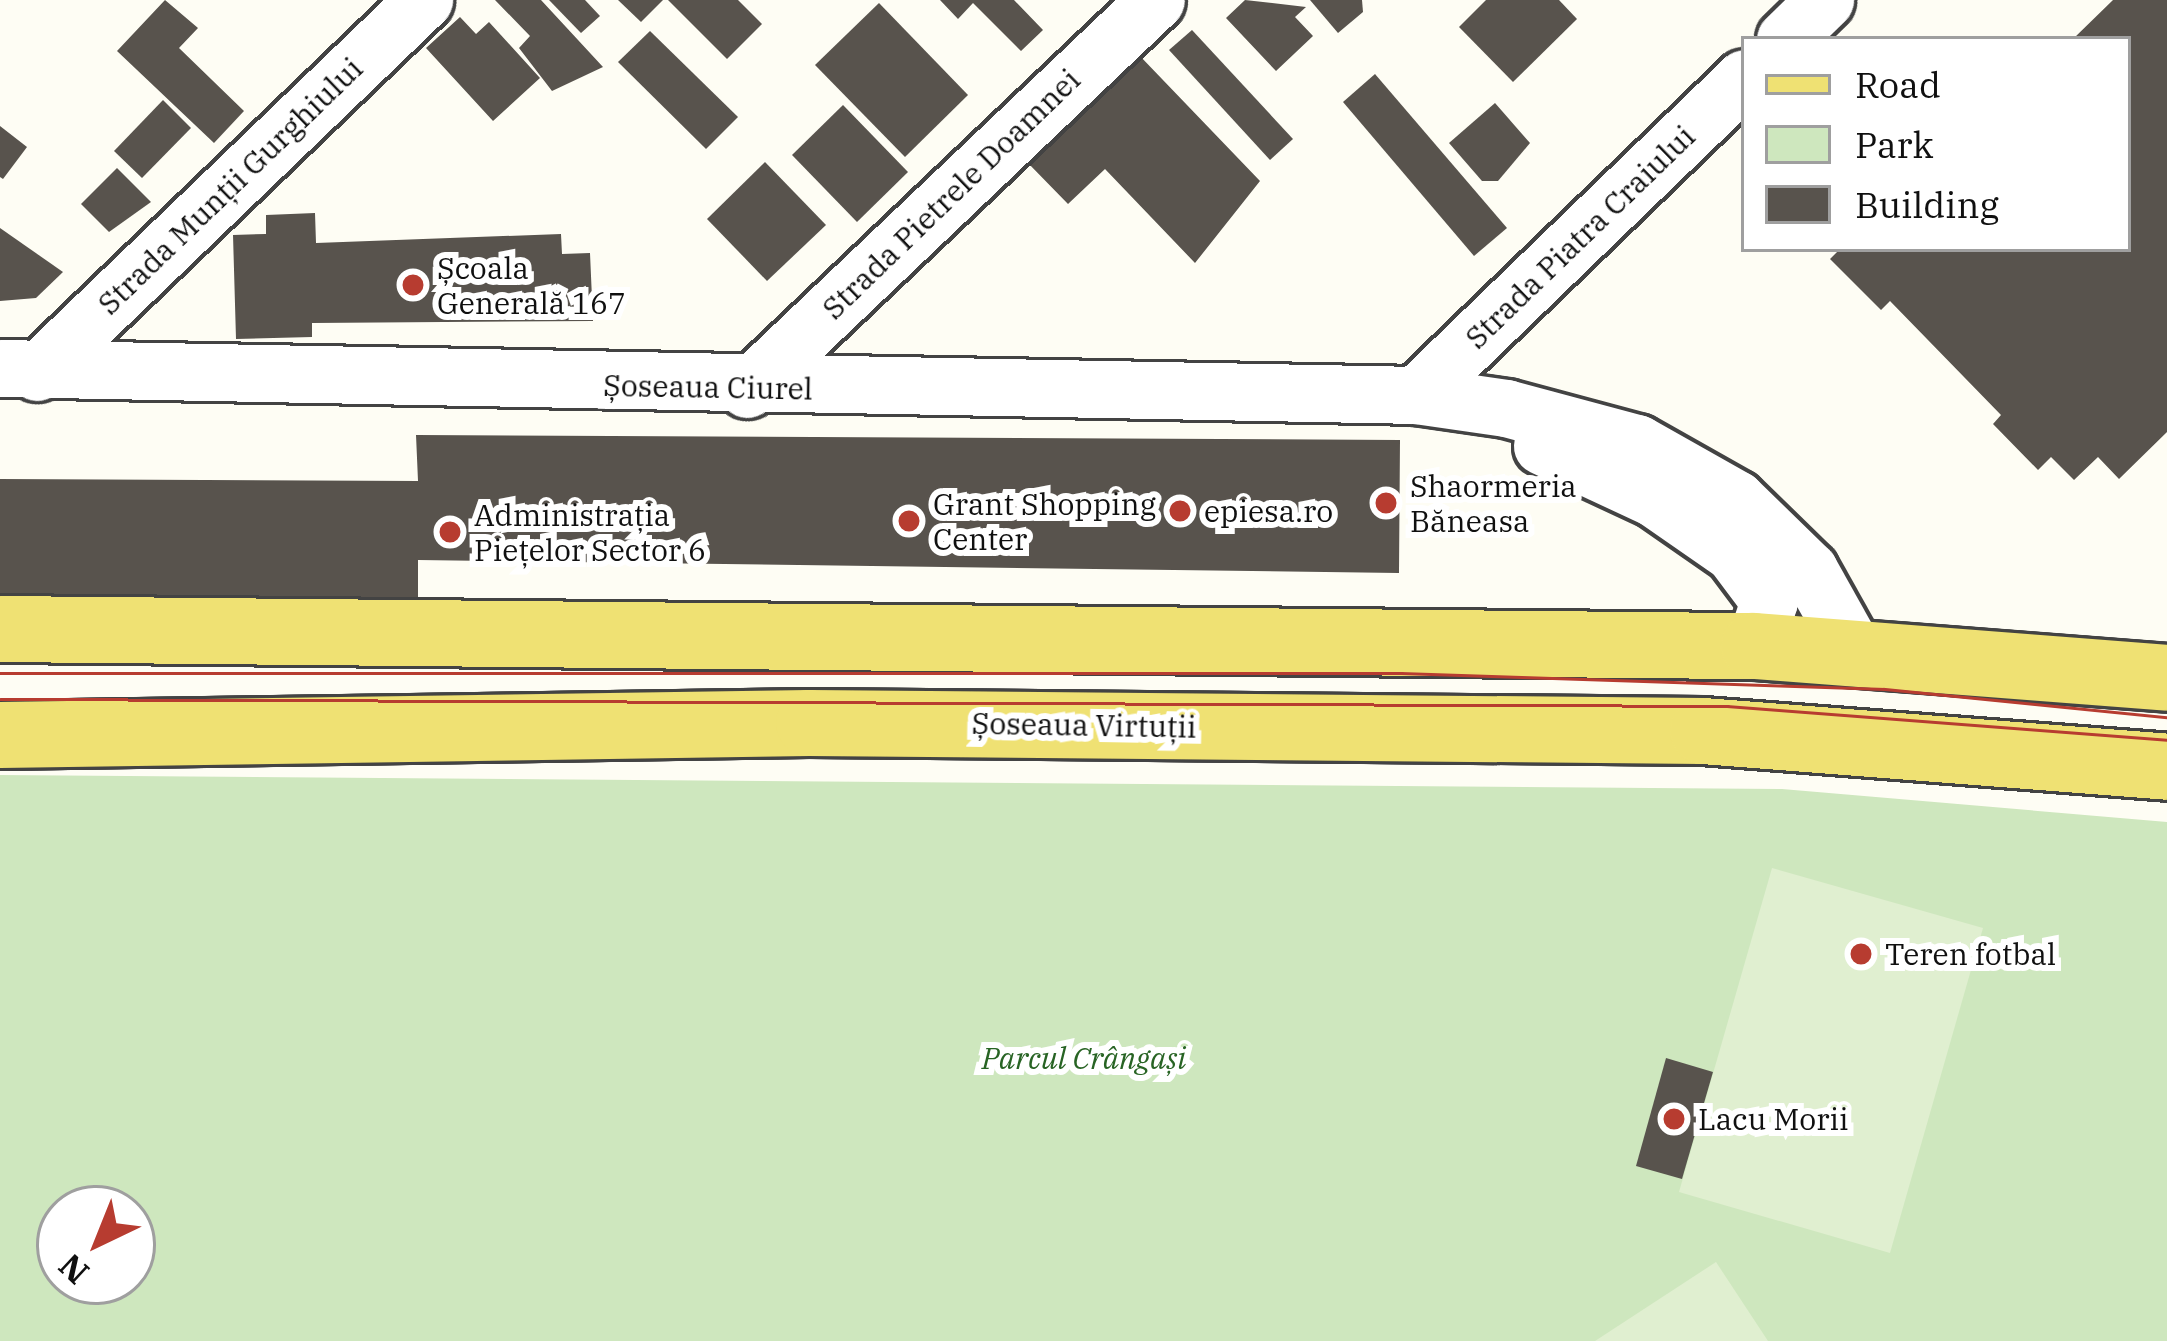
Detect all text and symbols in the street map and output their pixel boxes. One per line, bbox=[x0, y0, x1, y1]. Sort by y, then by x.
legend bbox=[1741, 36, 2131, 252]
street label: Strada Munții Gurghiului bbox=[90, 50, 370, 322]
text: Road bbox=[1855, 61, 1941, 108]
street label: Strada Pietrele Doamnei bbox=[815, 62, 1087, 326]
street label: Strada Piatra Craiului bbox=[1458, 118, 1702, 356]
text: Park bbox=[1855, 121, 1934, 168]
text: Building bbox=[1855, 181, 1999, 228]
place label: Școala Generală 167 bbox=[437, 250, 626, 320]
marker: Școala Generală 167 bbox=[400, 272, 426, 298]
street label: Șoseaua Ciurel bbox=[603, 367, 813, 407]
place label: Shaormeria Băneasa bbox=[1410, 468, 1577, 538]
place label: Grant Shopping Center bbox=[933, 486, 1156, 556]
marker: Shaormeria Băneasa bbox=[1373, 490, 1399, 516]
place label: epiesa.ro bbox=[1204, 493, 1333, 529]
place label: Administrația Piețelor Sector 6 bbox=[474, 497, 706, 568]
marker: epiesa.ro bbox=[1167, 498, 1193, 524]
marker: Grant Shopping Center bbox=[896, 508, 922, 534]
marker: Administrația Piețelor Sector 6 bbox=[437, 519, 463, 545]
street label: Șoseaua Virtuții bbox=[971, 705, 1197, 745]
place label: Teren fotbal bbox=[1885, 936, 2056, 972]
marker: Teren fotbal bbox=[1848, 941, 1874, 967]
park label: Parcul Crângași bbox=[982, 1040, 1186, 1076]
place label: Lacu Morii bbox=[1698, 1101, 1848, 1137]
marker: Lacu Morii bbox=[1661, 1106, 1687, 1132]
north arrow bbox=[36, 1185, 156, 1305]
text: N bbox=[49, 1245, 97, 1294]

